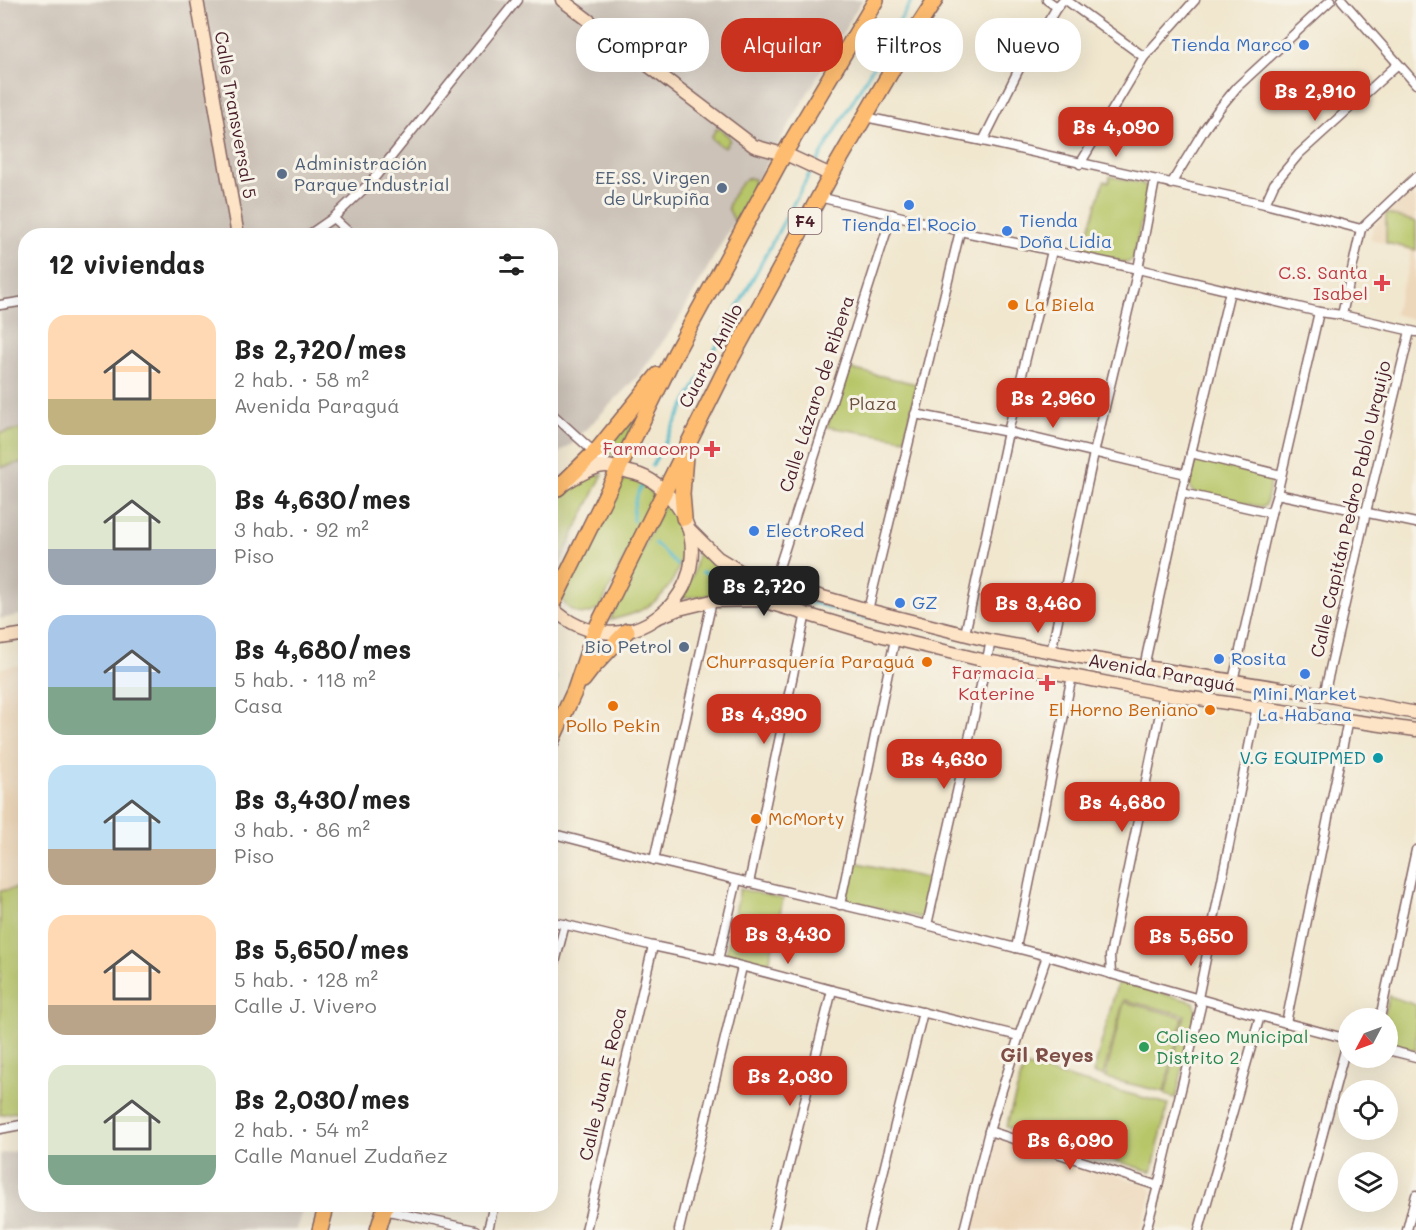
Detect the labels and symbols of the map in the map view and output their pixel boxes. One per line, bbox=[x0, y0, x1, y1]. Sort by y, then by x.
street label: Calle Transversal 5 bbox=[209, 29, 263, 200]
place label: Tienda Marco bbox=[1171, 32, 1292, 56]
marker: Tienda Marco bbox=[1297, 38, 1311, 52]
pin: Bs 2,910 bbox=[1253, 71, 1377, 122]
pin: Bs 4,090 bbox=[1054, 107, 1178, 158]
place label: Administración Parque Industrial bbox=[294, 151, 450, 196]
place label: EE.SS. Virgen de Urkupiña bbox=[595, 165, 710, 210]
marker: Administración Parque Industrial bbox=[275, 167, 289, 181]
marker: EE.SS. Virgen de Urkupiña bbox=[715, 181, 729, 195]
marker: Tienda El Rocio bbox=[902, 198, 916, 212]
road number: F4 bbox=[788, 208, 822, 234]
place label: Tienda Doña Lidia bbox=[1019, 208, 1112, 253]
place label: Tienda El Rocio bbox=[842, 212, 977, 236]
marker: Tienda Doña Lidia bbox=[1000, 224, 1014, 238]
place label: C.S. Santa Isabel bbox=[1278, 260, 1368, 305]
marker: C.S. Santa Isabel bbox=[1373, 274, 1391, 292]
street label: Calle Lázaro de Ribera bbox=[773, 292, 859, 495]
place label: La Biela bbox=[1025, 292, 1095, 316]
marker: La Biela bbox=[1006, 298, 1020, 312]
street label: Cuarto Anillo bbox=[673, 299, 748, 412]
street label: Calle Capitán Pedro Pablo Urquijo bbox=[1304, 358, 1396, 660]
pin: Bs 2,960 bbox=[991, 378, 1115, 429]
park label: Plaza bbox=[849, 391, 897, 415]
place label: Farmacorp bbox=[603, 436, 700, 460]
marker: Farmacorp bbox=[705, 442, 719, 456]
place label: ElectroRed bbox=[766, 518, 864, 542]
marker: ElectroRed bbox=[747, 524, 761, 538]
pin: Bs 2,720 bbox=[702, 566, 826, 617]
pin: Bs 3,460 bbox=[976, 583, 1100, 634]
place label: GZ bbox=[912, 590, 937, 614]
marker: GZ bbox=[893, 596, 907, 610]
place label: Bio Petrol bbox=[585, 634, 672, 658]
marker: Bio Petrol bbox=[677, 640, 691, 654]
place label: Rosita bbox=[1231, 646, 1287, 670]
street label: Avenida Paraguá bbox=[1087, 647, 1238, 697]
place label: Churrasquería Paraguá bbox=[706, 649, 915, 673]
marker: Rosita bbox=[1212, 652, 1226, 666]
marker: Churrasquería Paraguá bbox=[920, 655, 934, 669]
place label: Farmacia Katerine bbox=[952, 660, 1035, 705]
marker: Mini Market La Habana bbox=[1298, 667, 1312, 681]
marker: Farmacia Katerine bbox=[1040, 676, 1054, 690]
place label: Mini Market La Habana bbox=[1253, 681, 1357, 726]
pin: Bs 4,390 bbox=[702, 694, 826, 745]
place label: El Horno Beniano bbox=[1049, 697, 1198, 721]
marker: Pollo Pekin bbox=[606, 699, 620, 713]
marker: El Horno Beniano bbox=[1203, 703, 1217, 717]
place label: Pollo Pekin bbox=[566, 713, 660, 737]
pin: Bs 4,630 bbox=[882, 739, 1006, 790]
place label: V.G EQUIPMED bbox=[1240, 745, 1366, 769]
marker: V.G EQUIPMED bbox=[1371, 751, 1385, 765]
pin: Bs 4,680 bbox=[1060, 782, 1184, 833]
place label: McMorty bbox=[768, 806, 844, 830]
marker: McMorty bbox=[749, 812, 763, 826]
pin: Bs 3,430 bbox=[726, 914, 850, 965]
pin: Bs 5,650 bbox=[1129, 916, 1253, 967]
street label: Calle Juan E Roca bbox=[573, 1005, 631, 1163]
north arrow bbox=[1338, 1008, 1398, 1068]
place label: Coliseo Municipal Distrito 2 bbox=[1156, 1024, 1308, 1069]
marker: Coliseo Municipal Distrito 2 bbox=[1137, 1040, 1151, 1054]
district label: Gil Reyes bbox=[1000, 1041, 1094, 1067]
pin: Bs 2,030 bbox=[728, 1056, 852, 1107]
pin: Bs 6,090 bbox=[1008, 1120, 1132, 1171]

